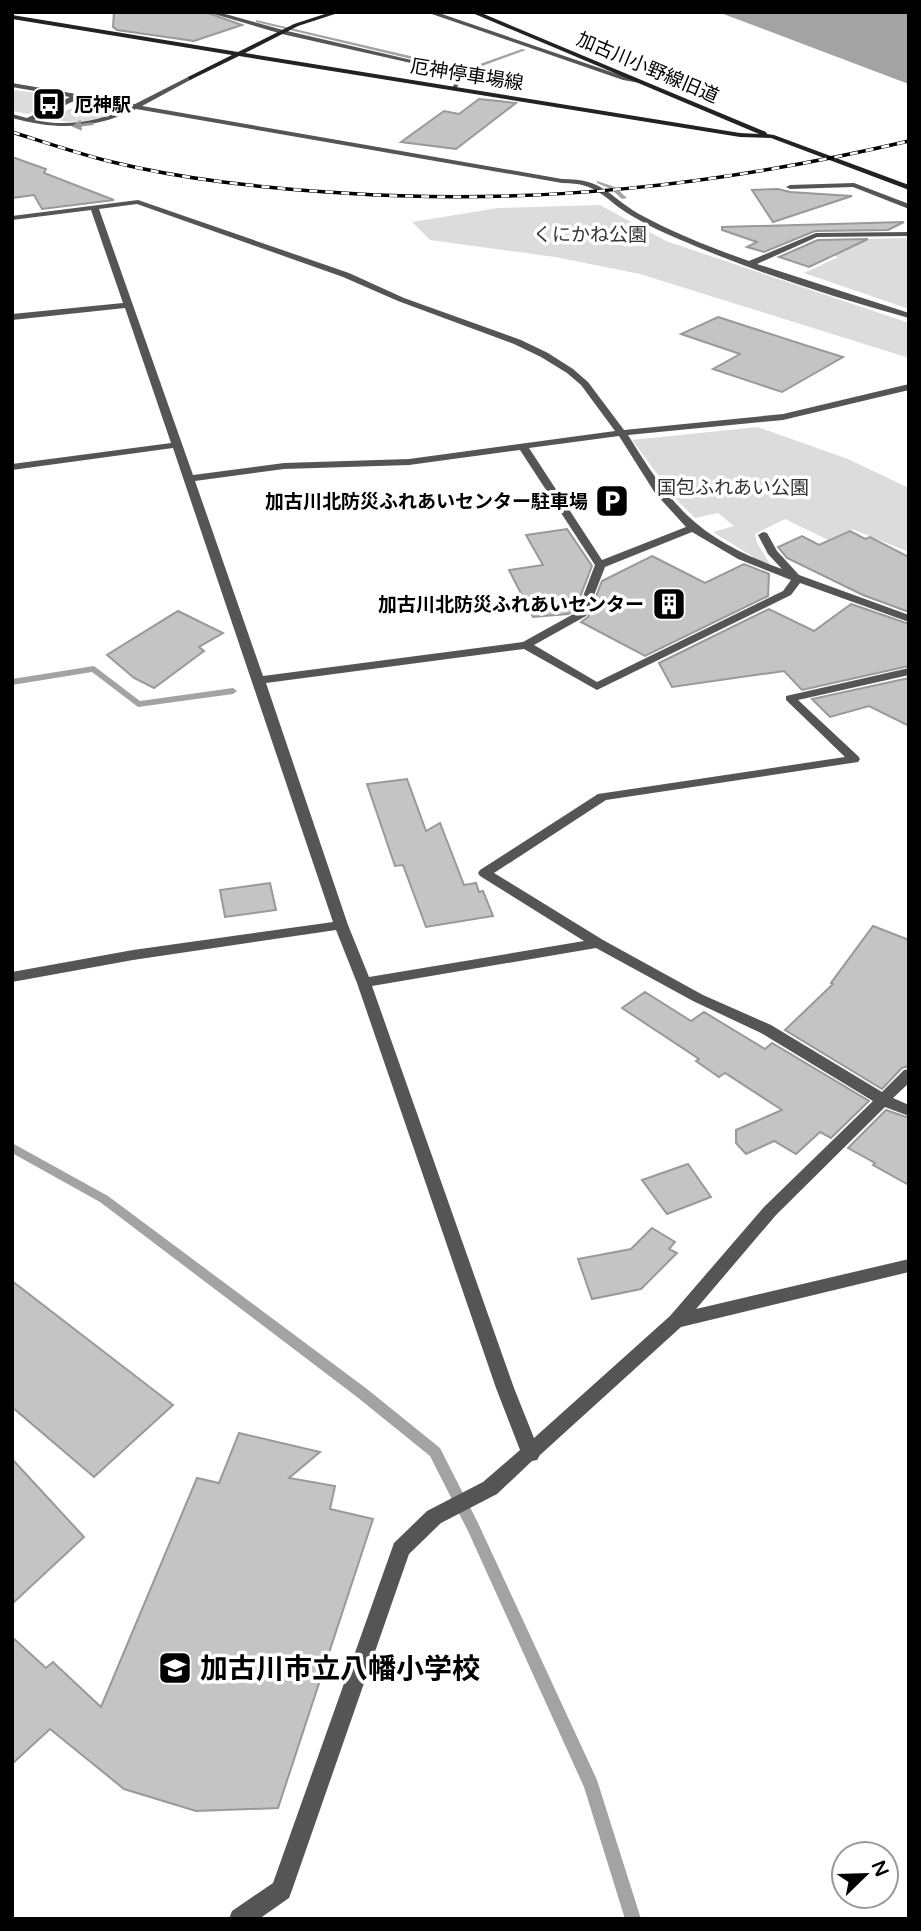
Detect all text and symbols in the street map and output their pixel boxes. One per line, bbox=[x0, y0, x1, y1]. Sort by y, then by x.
street label: 加古川小野線旧道 bbox=[573, 28, 722, 108]
street label: 厄神停車場線 bbox=[409, 55, 525, 95]
bus stop icon: 厄神駅 bbox=[30, 85, 68, 123]
place label: 厄神駅 bbox=[74, 94, 131, 116]
one-way arrow bbox=[72, 119, 94, 130]
park label: くにかね公園 bbox=[533, 224, 647, 246]
park label: 国包ふれあい公園 bbox=[657, 477, 809, 499]
parking icon: 加古川北防災ふれあいセンター駐車場 bbox=[593, 482, 631, 520]
place label: 加古川北防災ふれあいセンター駐車場 bbox=[265, 491, 588, 513]
building icon: 加古川北防災ふれあいセンター bbox=[650, 585, 688, 623]
place label: 加古川北防災ふれあいセンター bbox=[378, 594, 644, 616]
school or university icon: 加古川市立八幡小学校 bbox=[156, 1649, 194, 1687]
place label: 加古川市立八幡小学校 bbox=[200, 1652, 480, 1686]
north arrow bbox=[830, 1840, 900, 1910]
text: N bbox=[867, 1857, 893, 1880]

